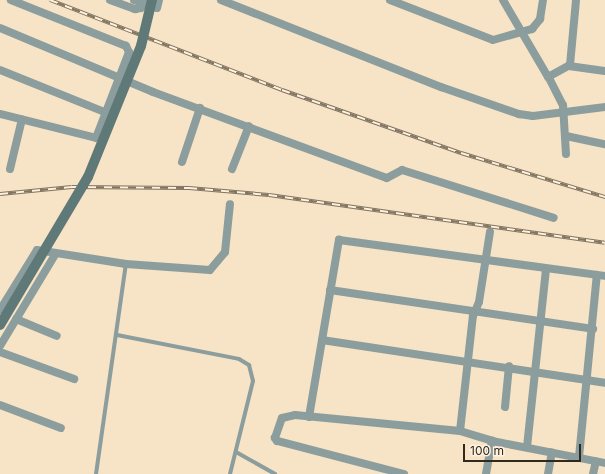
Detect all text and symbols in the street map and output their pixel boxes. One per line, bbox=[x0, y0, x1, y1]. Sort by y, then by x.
scale bar bbox=[465, 436, 583, 462]
text: 100 m bbox=[470, 443, 504, 458]

